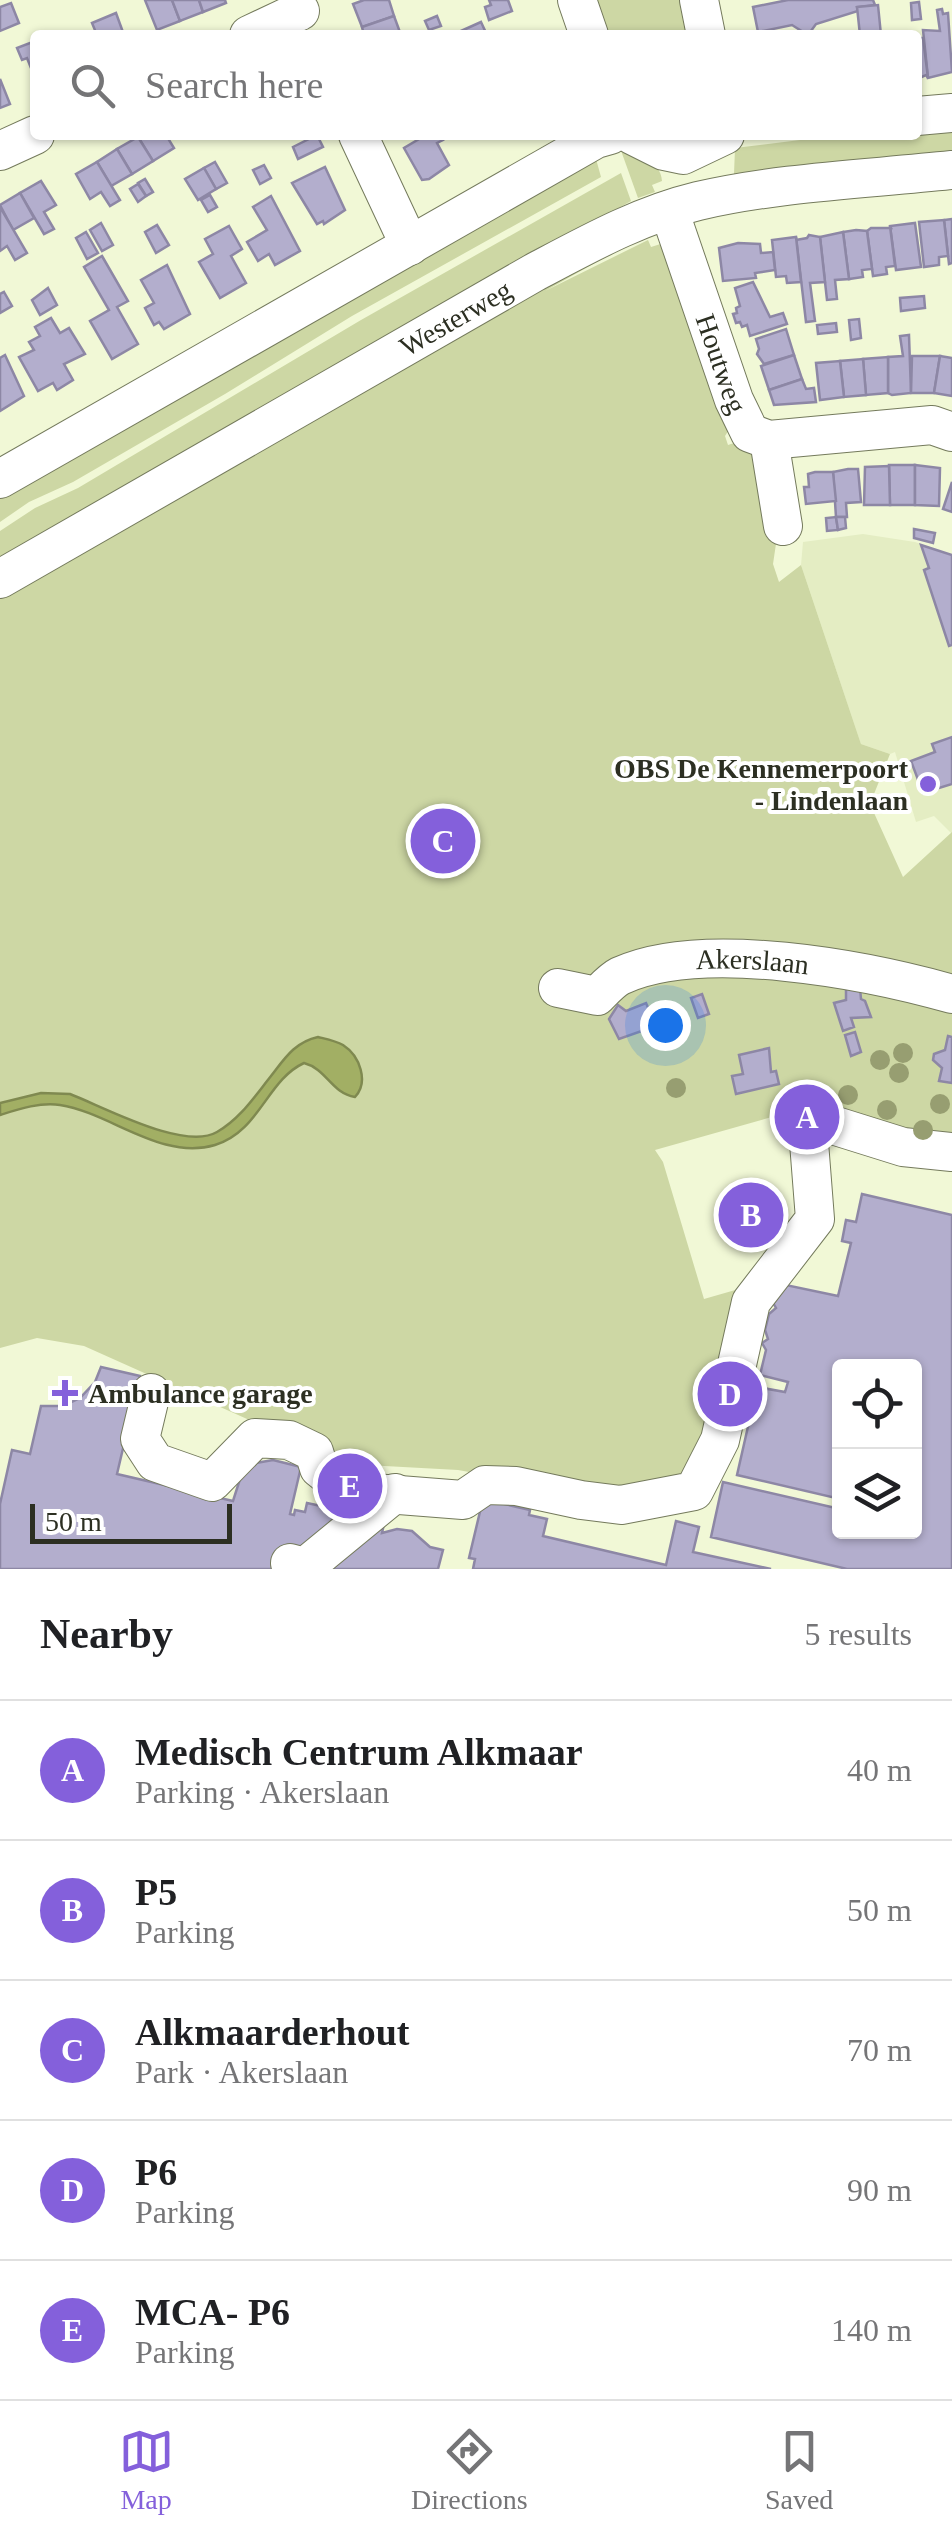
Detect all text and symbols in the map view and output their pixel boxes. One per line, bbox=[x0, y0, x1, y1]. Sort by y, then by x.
search box bbox=[30, 30, 922, 140]
icon: search bbox=[65, 58, 120, 113]
text: Search here bbox=[145, 64, 323, 106]
street label: Westerweg bbox=[394, 273, 517, 362]
street label: Houtweg bbox=[690, 310, 753, 418]
place label: OBS De Kennemerpoort - Lindenlaan bbox=[614, 753, 909, 816]
marker: OBS De Kennemerpoort - Lindenlaan bbox=[917, 773, 939, 795]
pin: C bbox=[410, 804, 476, 878]
street label: Akerslaan bbox=[695, 943, 811, 980]
your location bbox=[640, 1000, 691, 1051]
pin: A bbox=[774, 1080, 840, 1154]
pin: B bbox=[718, 1178, 784, 1252]
pin: D bbox=[698, 1356, 762, 1432]
map controls bbox=[832, 1359, 922, 1539]
button: locate bbox=[832, 1359, 922, 1449]
place label: Ambulance garage bbox=[88, 1378, 313, 1409]
marker: Ambulance garage bbox=[52, 1380, 78, 1406]
pin: E bbox=[318, 1448, 382, 1524]
button: layers bbox=[832, 1449, 922, 1539]
scale bar bbox=[30, 1499, 232, 1544]
text: 50 m bbox=[45, 1506, 102, 1537]
text: Nearby bbox=[40, 1611, 173, 1657]
text: 5 results bbox=[804, 1616, 912, 1652]
text: Medisch Centrum Alkmaar bbox=[135, 1731, 583, 1773]
text: A bbox=[61, 1752, 84, 1788]
text: 40 m bbox=[847, 1752, 912, 1788]
text: Parking · Akerslaan bbox=[135, 1774, 389, 1810]
text: P5 bbox=[135, 1871, 177, 1913]
text: B bbox=[62, 1892, 83, 1928]
text: 50 m bbox=[847, 1892, 912, 1928]
text: Parking bbox=[135, 1914, 235, 1950]
text: Alkmaarderhout bbox=[135, 2011, 409, 2053]
text: C bbox=[61, 2032, 84, 2068]
text: 70 m bbox=[847, 2032, 912, 2068]
text: Park · Akerslaan bbox=[135, 2054, 348, 2090]
text: P6 bbox=[135, 2151, 177, 2193]
text: D bbox=[61, 2172, 84, 2208]
text: 90 m bbox=[847, 2172, 912, 2208]
text: Parking bbox=[135, 2194, 235, 2230]
text: MCA- P6 bbox=[135, 2291, 290, 2333]
text: E bbox=[62, 2312, 83, 2348]
text: 140 m bbox=[831, 2312, 912, 2348]
text: Parking bbox=[135, 2334, 235, 2370]
tab: Map bbox=[119, 2424, 174, 2516]
tab: Directions bbox=[411, 2424, 528, 2516]
tab: Saved bbox=[765, 2424, 833, 2516]

